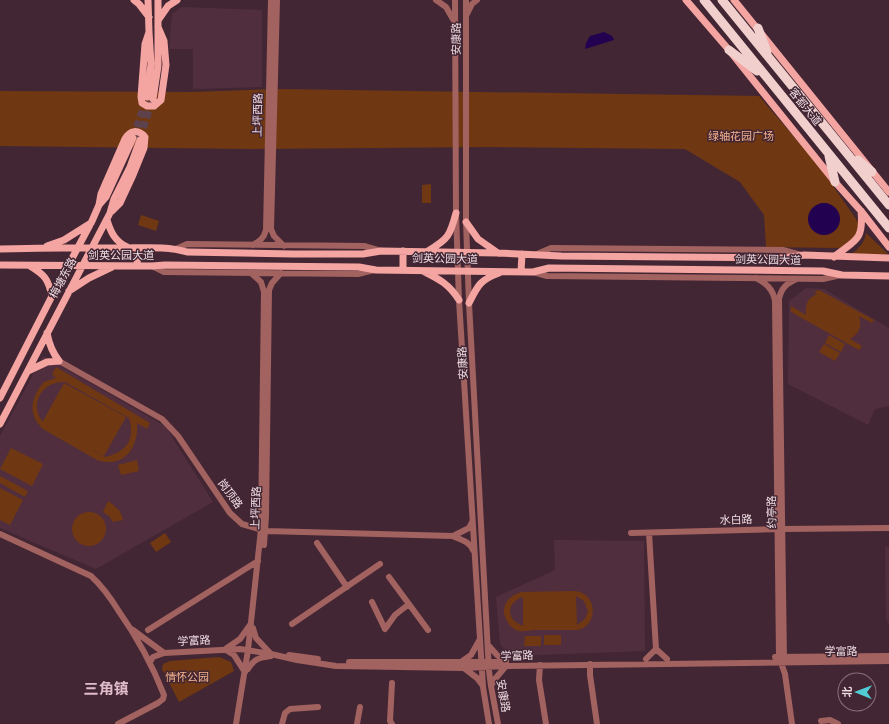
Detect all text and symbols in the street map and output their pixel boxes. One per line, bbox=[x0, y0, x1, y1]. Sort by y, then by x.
street label: 安康路 bbox=[450, 23, 463, 56]
street label: 客都大道 bbox=[786, 86, 824, 128]
street label: 上坪西路 bbox=[251, 93, 265, 137]
park label: 绿轴花园广场 bbox=[708, 130, 774, 143]
street label: 剑英公园大道 bbox=[88, 249, 154, 262]
street label: 剑英公园大道 bbox=[412, 252, 478, 266]
street label: 剑英公园大道 bbox=[735, 253, 801, 267]
street label: 梅塘东路 bbox=[47, 256, 79, 300]
street label: 安康路 bbox=[456, 346, 470, 380]
street label: 岗顶路 bbox=[215, 477, 245, 511]
street label: 上坪西路 bbox=[249, 486, 263, 530]
street label: 约亭路 bbox=[765, 495, 779, 529]
street label: 水白路 bbox=[719, 513, 753, 527]
street label: 学富路 bbox=[177, 634, 211, 648]
street label: 学富路 bbox=[825, 645, 858, 658]
street label: 学富路 bbox=[500, 649, 534, 663]
park label: 情怀公园 bbox=[165, 671, 209, 684]
north arrow bbox=[837, 672, 877, 712]
street label: 安康路 bbox=[494, 679, 512, 713]
district label: 三角镇 bbox=[83, 680, 129, 698]
text: 北 bbox=[841, 686, 854, 697]

